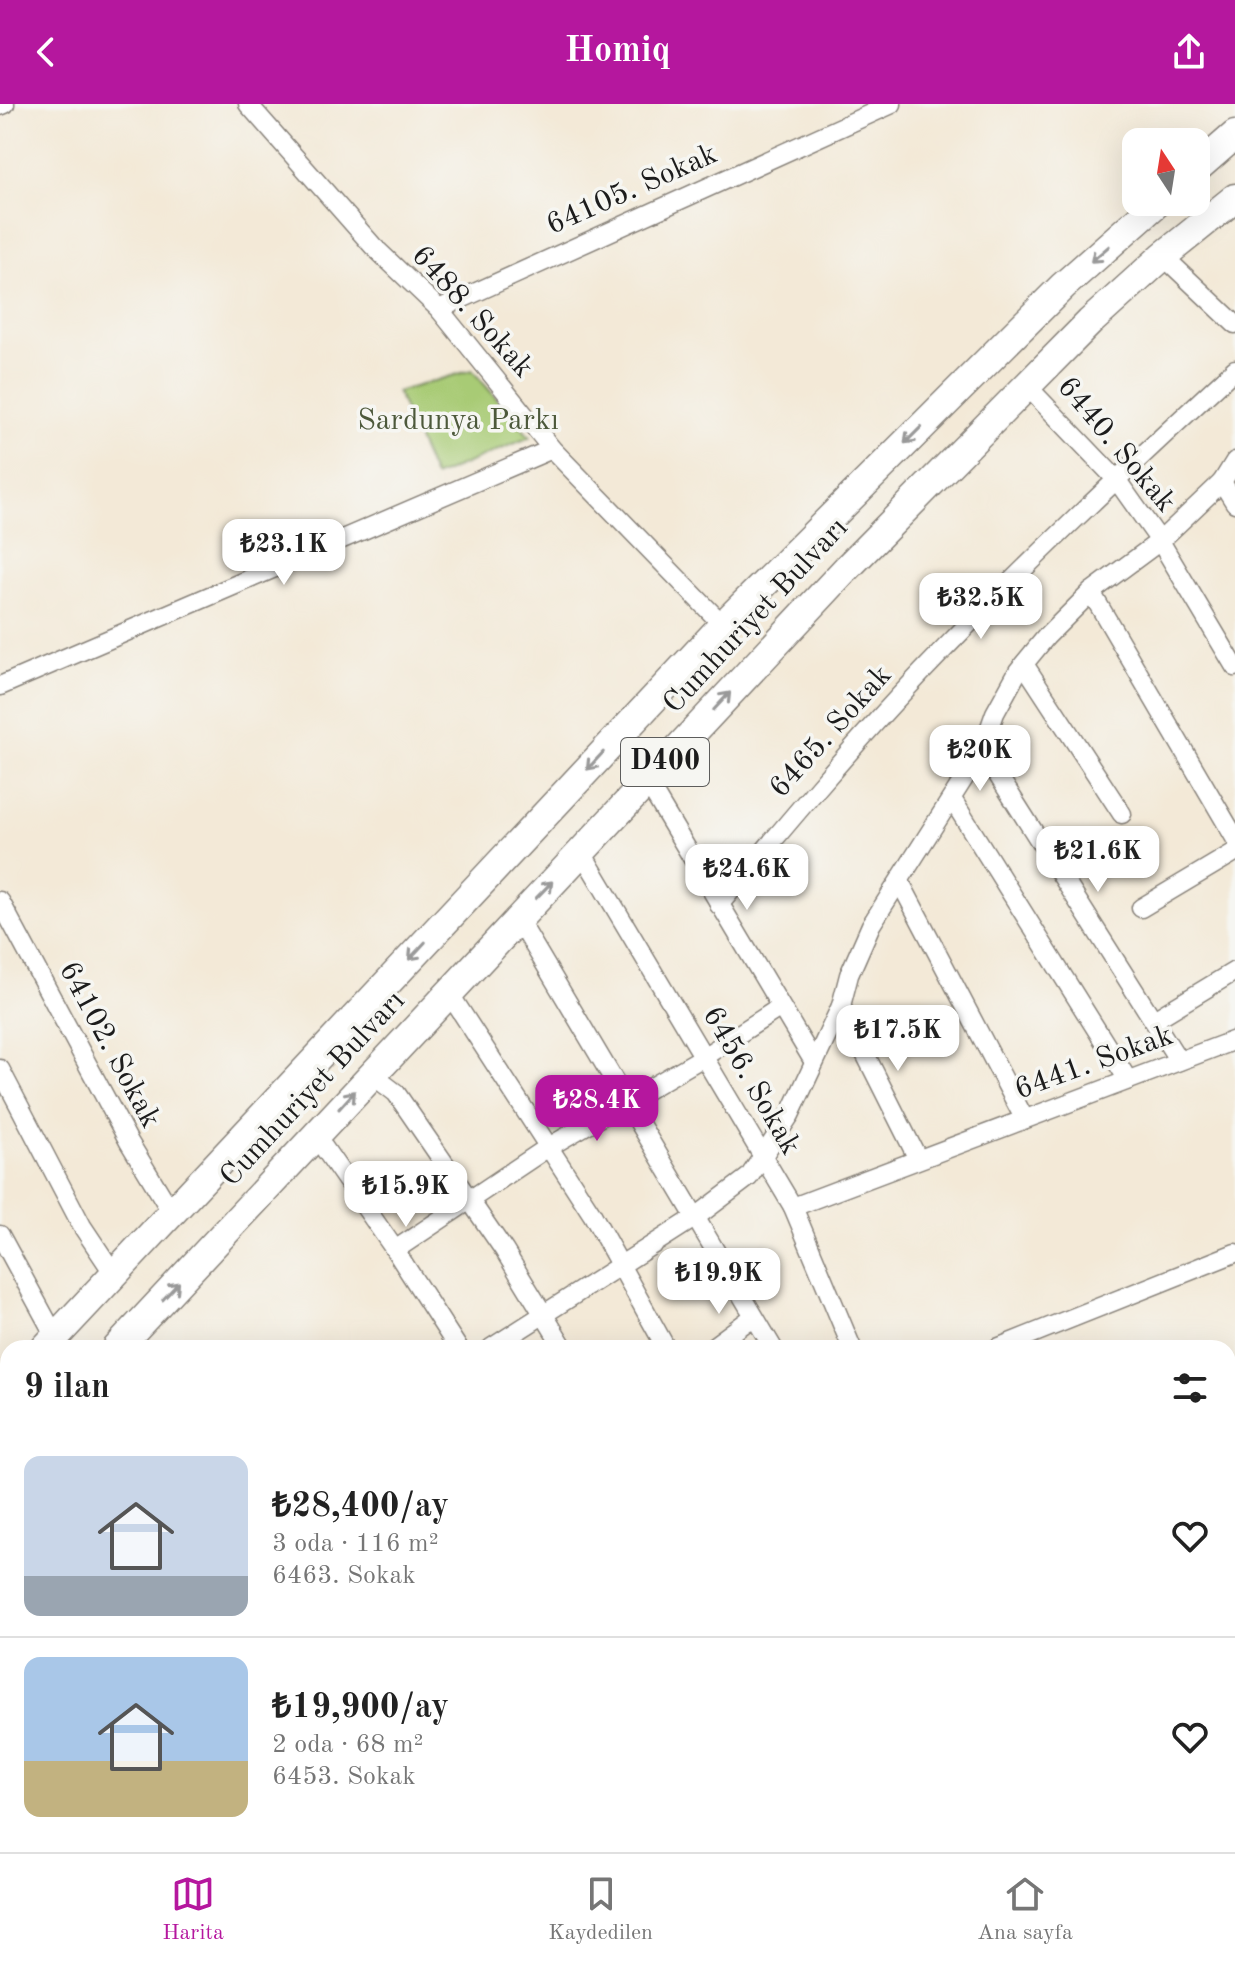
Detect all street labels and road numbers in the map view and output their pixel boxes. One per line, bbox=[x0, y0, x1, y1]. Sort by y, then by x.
street label: 64105. Sokak bbox=[542, 139, 722, 241]
street label: 6488. Sokak bbox=[405, 240, 539, 384]
street label: 6440. Sokak bbox=[1051, 372, 1181, 518]
street label: Cumhuriyet Bulvarı bbox=[658, 513, 854, 719]
street label: 6465. Sokak bbox=[764, 660, 898, 804]
road number: D400 bbox=[621, 738, 709, 786]
street label: 64102. Sokak bbox=[53, 957, 165, 1133]
street label: Cumhuriyet Bulvarı bbox=[215, 986, 411, 1192]
street label: 6456. Sokak bbox=[697, 1002, 805, 1160]
street label: 6441. Sokak bbox=[1011, 1021, 1177, 1105]

